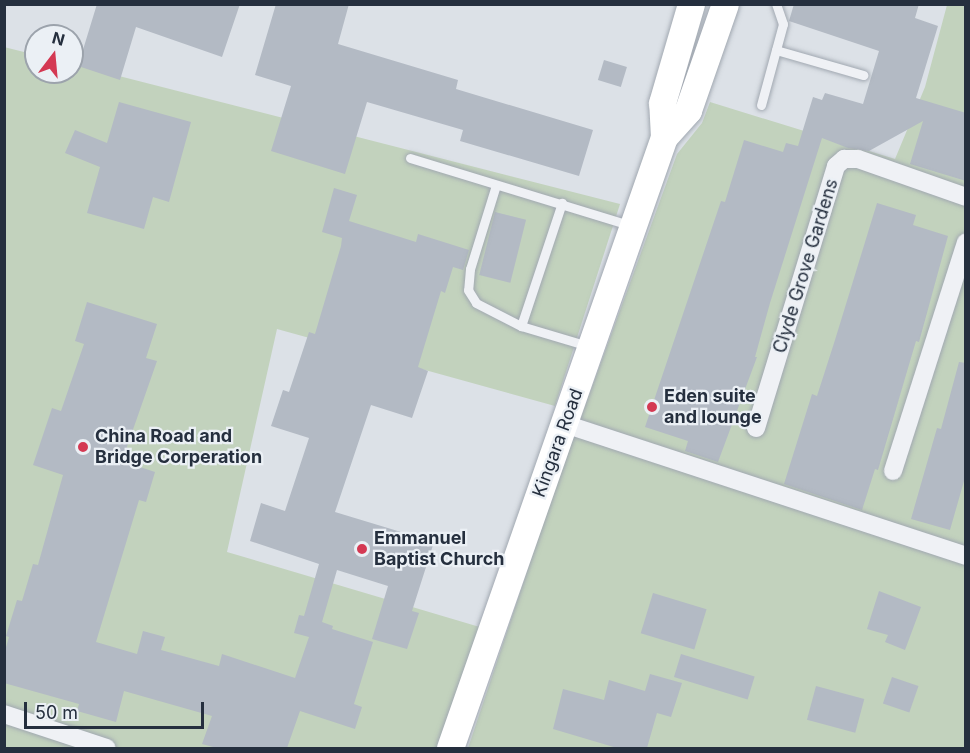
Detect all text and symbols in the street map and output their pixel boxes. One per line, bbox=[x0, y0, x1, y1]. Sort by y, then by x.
north arrow bbox=[24, 24, 84, 84]
text: N bbox=[50, 27, 67, 50]
street label: Clyde Grove Gardens bbox=[769, 176, 843, 356]
street label: Kingara Road bbox=[528, 386, 588, 500]
place label: Eden suite and lounge bbox=[664, 386, 762, 428]
marker: Eden suite and lounge bbox=[645, 400, 659, 414]
place label: China Road and Bridge Corperation bbox=[95, 426, 262, 468]
marker: China Road and Bridge Corperation bbox=[76, 440, 90, 454]
place label: Emmanuel Baptist Church bbox=[374, 528, 505, 570]
marker: Emmanuel Baptist Church bbox=[355, 542, 369, 556]
scale bar bbox=[27, 690, 207, 728]
text: 50 m bbox=[35, 702, 78, 723]

